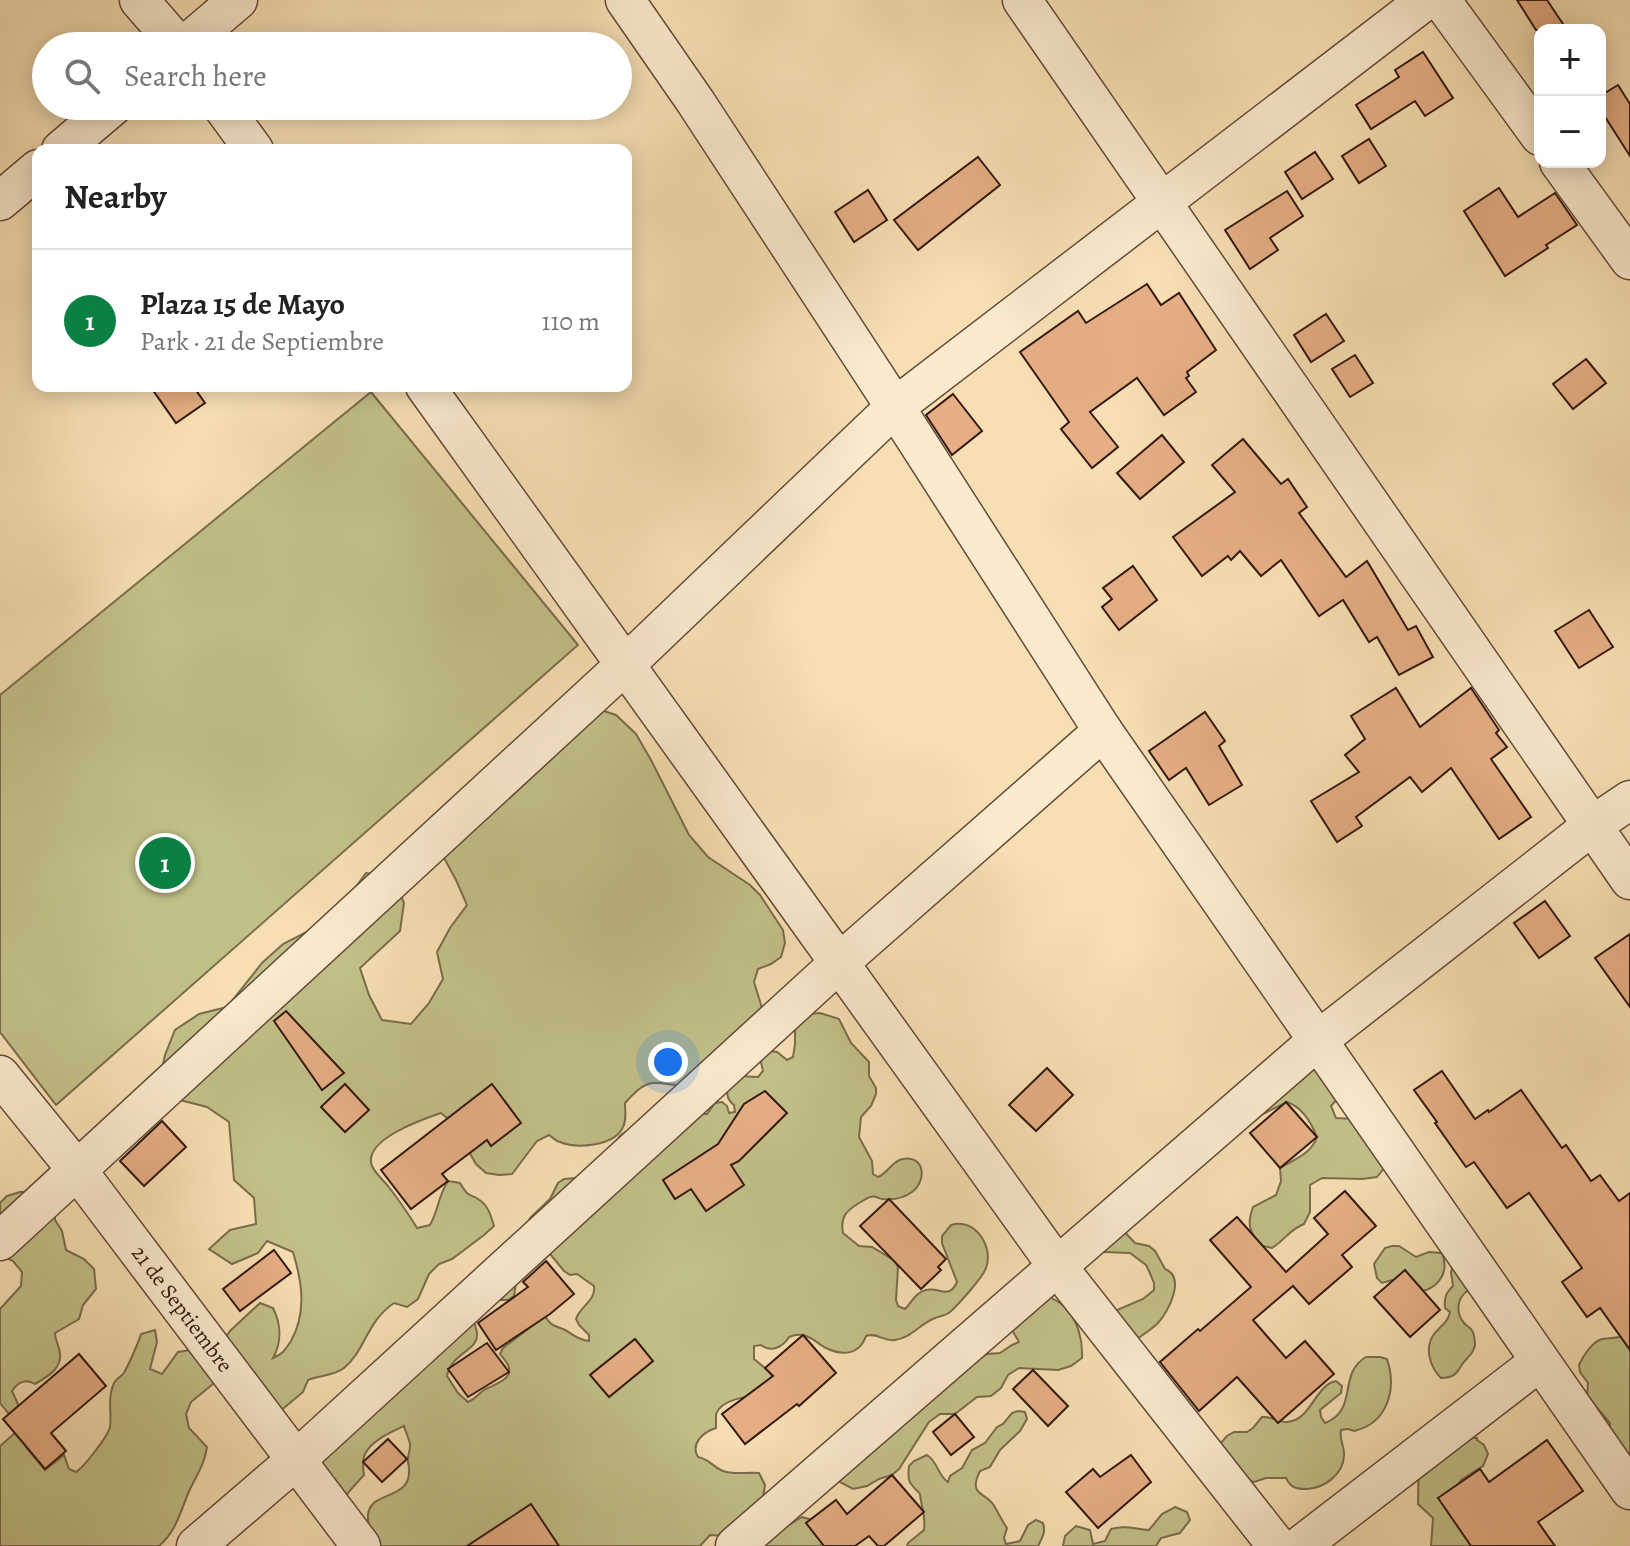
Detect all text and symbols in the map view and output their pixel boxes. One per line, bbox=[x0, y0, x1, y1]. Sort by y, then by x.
map controls bbox=[1534, 24, 1606, 168]
button: + bbox=[1534, 24, 1606, 96]
search box bbox=[32, 32, 632, 120]
icon: search bbox=[60, 54, 104, 98]
text: Search here bbox=[124, 56, 267, 96]
button: − bbox=[1534, 96, 1606, 168]
text: Nearby bbox=[64, 173, 167, 220]
text: Plaza 15 de Mayo bbox=[140, 284, 345, 324]
text: 1 bbox=[85, 304, 95, 339]
text: 110 m bbox=[542, 304, 600, 339]
text: Park · 21 de Septiembre bbox=[140, 324, 384, 359]
pin: 1 bbox=[139, 833, 191, 893]
your location bbox=[648, 1042, 688, 1082]
street label: 21 de Septiembre bbox=[124, 1239, 240, 1379]

